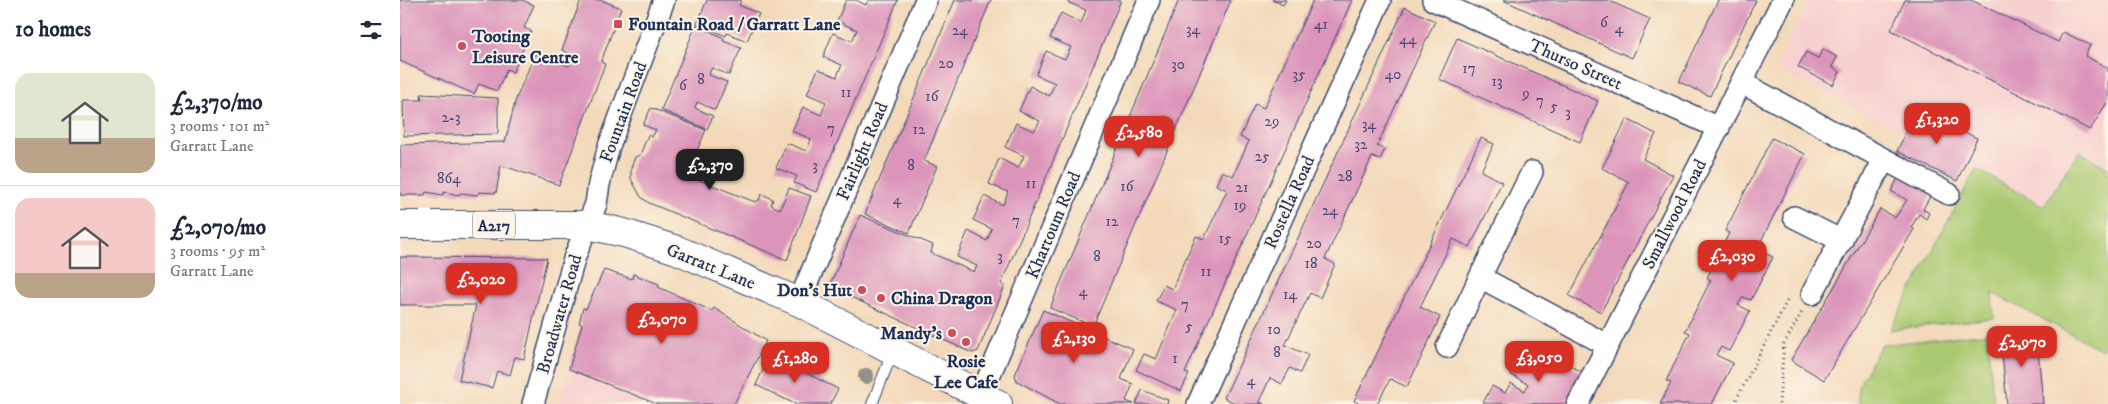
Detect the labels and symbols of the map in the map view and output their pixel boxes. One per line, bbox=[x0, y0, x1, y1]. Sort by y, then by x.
house number: 6 bbox=[1600, 13, 1609, 32]
place label: Fountain Road / Garratt Lane bbox=[628, 14, 841, 36]
house number: 41 bbox=[1314, 15, 1328, 34]
marker: Fountain Road / Garratt Lane bbox=[612, 18, 624, 30]
house number: 4 bbox=[1615, 19, 1624, 38]
house number: 34 bbox=[1186, 20, 1200, 39]
house number: 24 bbox=[952, 21, 968, 40]
place label: Tooting Leisure Centre bbox=[471, 26, 579, 69]
house number: 44 bbox=[1399, 30, 1417, 49]
street label: Thurso Street bbox=[1526, 35, 1626, 95]
marker: Tooting Leisure Centre bbox=[456, 40, 468, 52]
house number: 20 bbox=[938, 54, 954, 73]
house number: 30 bbox=[1171, 55, 1185, 74]
street label: Fountain Road bbox=[596, 59, 652, 166]
house number: 17 bbox=[1462, 59, 1476, 78]
house number: 35 bbox=[1292, 65, 1306, 84]
house number: 40 bbox=[1385, 65, 1401, 84]
house number: 8 bbox=[697, 70, 705, 89]
house number: 13 bbox=[1491, 72, 1503, 91]
house number: 6 bbox=[679, 76, 688, 95]
house number: 11 bbox=[840, 83, 852, 102]
house number: 9 bbox=[1521, 84, 1530, 103]
house number: 16 bbox=[925, 87, 940, 106]
house number: 7 bbox=[1536, 91, 1544, 110]
house number: 5 bbox=[1550, 97, 1558, 116]
street label: Fairlight Road bbox=[832, 99, 893, 204]
pin: £1,320 bbox=[1896, 102, 1978, 145]
house number: 3 bbox=[1565, 103, 1571, 122]
house number: 2-3 bbox=[441, 108, 461, 127]
house number: 29 bbox=[1265, 112, 1279, 131]
house number: 34 bbox=[1362, 115, 1376, 134]
pin: £2,580 bbox=[1098, 116, 1180, 158]
house number: 7 bbox=[827, 119, 835, 138]
house number: 12 bbox=[913, 120, 926, 139]
house number: 32 bbox=[1355, 135, 1368, 154]
house number: 25 bbox=[1255, 147, 1270, 166]
pin: £2,370 bbox=[669, 148, 751, 191]
street label: Rostella Road bbox=[1260, 152, 1320, 252]
house number: 3 bbox=[812, 156, 818, 175]
house number: 8 bbox=[907, 156, 915, 175]
street label: Smallwood Road bbox=[1638, 156, 1712, 273]
house number: 28 bbox=[1338, 167, 1352, 186]
street label: Khartoum Road bbox=[1021, 168, 1086, 282]
house number: 864 bbox=[437, 169, 461, 188]
house number: 11 bbox=[1025, 174, 1037, 193]
house number: 16 bbox=[1120, 177, 1135, 196]
house number: 21 bbox=[1236, 178, 1248, 197]
house number: 4 bbox=[893, 190, 902, 209]
house number: 19 bbox=[1234, 196, 1246, 215]
house number: 24 bbox=[1322, 201, 1338, 220]
house number: 7 bbox=[1012, 211, 1020, 230]
road number: A217 bbox=[473, 212, 515, 238]
house number: 12 bbox=[1106, 212, 1119, 231]
house number: 15 bbox=[1219, 229, 1232, 248]
house number: 20 bbox=[1306, 234, 1322, 253]
street label: Garratt Lane bbox=[663, 239, 758, 295]
pin: £2,030 bbox=[1691, 240, 1773, 282]
house number: 3 bbox=[997, 247, 1003, 266]
house number: 8 bbox=[1093, 247, 1101, 266]
street label: Broadwater Road bbox=[532, 252, 588, 377]
house number: 18 bbox=[1304, 254, 1318, 273]
pin: £2,020 bbox=[440, 262, 522, 305]
house number: 11 bbox=[1200, 262, 1212, 281]
place label: Don’s Hut bbox=[777, 280, 852, 302]
house number: 4 bbox=[1079, 282, 1088, 301]
marker: Don’s Hut bbox=[856, 284, 868, 296]
house number: 14 bbox=[1283, 285, 1297, 304]
place label: China Dragon bbox=[891, 288, 993, 310]
marker: China Dragon bbox=[875, 292, 887, 304]
house number: 7 bbox=[1181, 295, 1189, 314]
pin: £2,070 bbox=[621, 302, 703, 345]
house number: 5 bbox=[1185, 317, 1193, 336]
house number: 10 bbox=[1267, 320, 1281, 339]
pin: £2,130 bbox=[1033, 322, 1115, 364]
place label: Mandy’s bbox=[881, 323, 942, 345]
pin: £2,970 bbox=[1981, 326, 2063, 368]
marker: Mandy’s bbox=[946, 327, 958, 339]
marker: Rosie Lee Cafe bbox=[960, 336, 972, 348]
pin: £3,050 bbox=[1498, 340, 1580, 383]
pin: £1,280 bbox=[754, 342, 836, 384]
house number: 8 bbox=[1273, 343, 1281, 362]
house number: 1 bbox=[1172, 349, 1178, 368]
place label: Rosie Lee Cafe bbox=[934, 351, 999, 394]
house number: 4 bbox=[1247, 371, 1256, 390]

